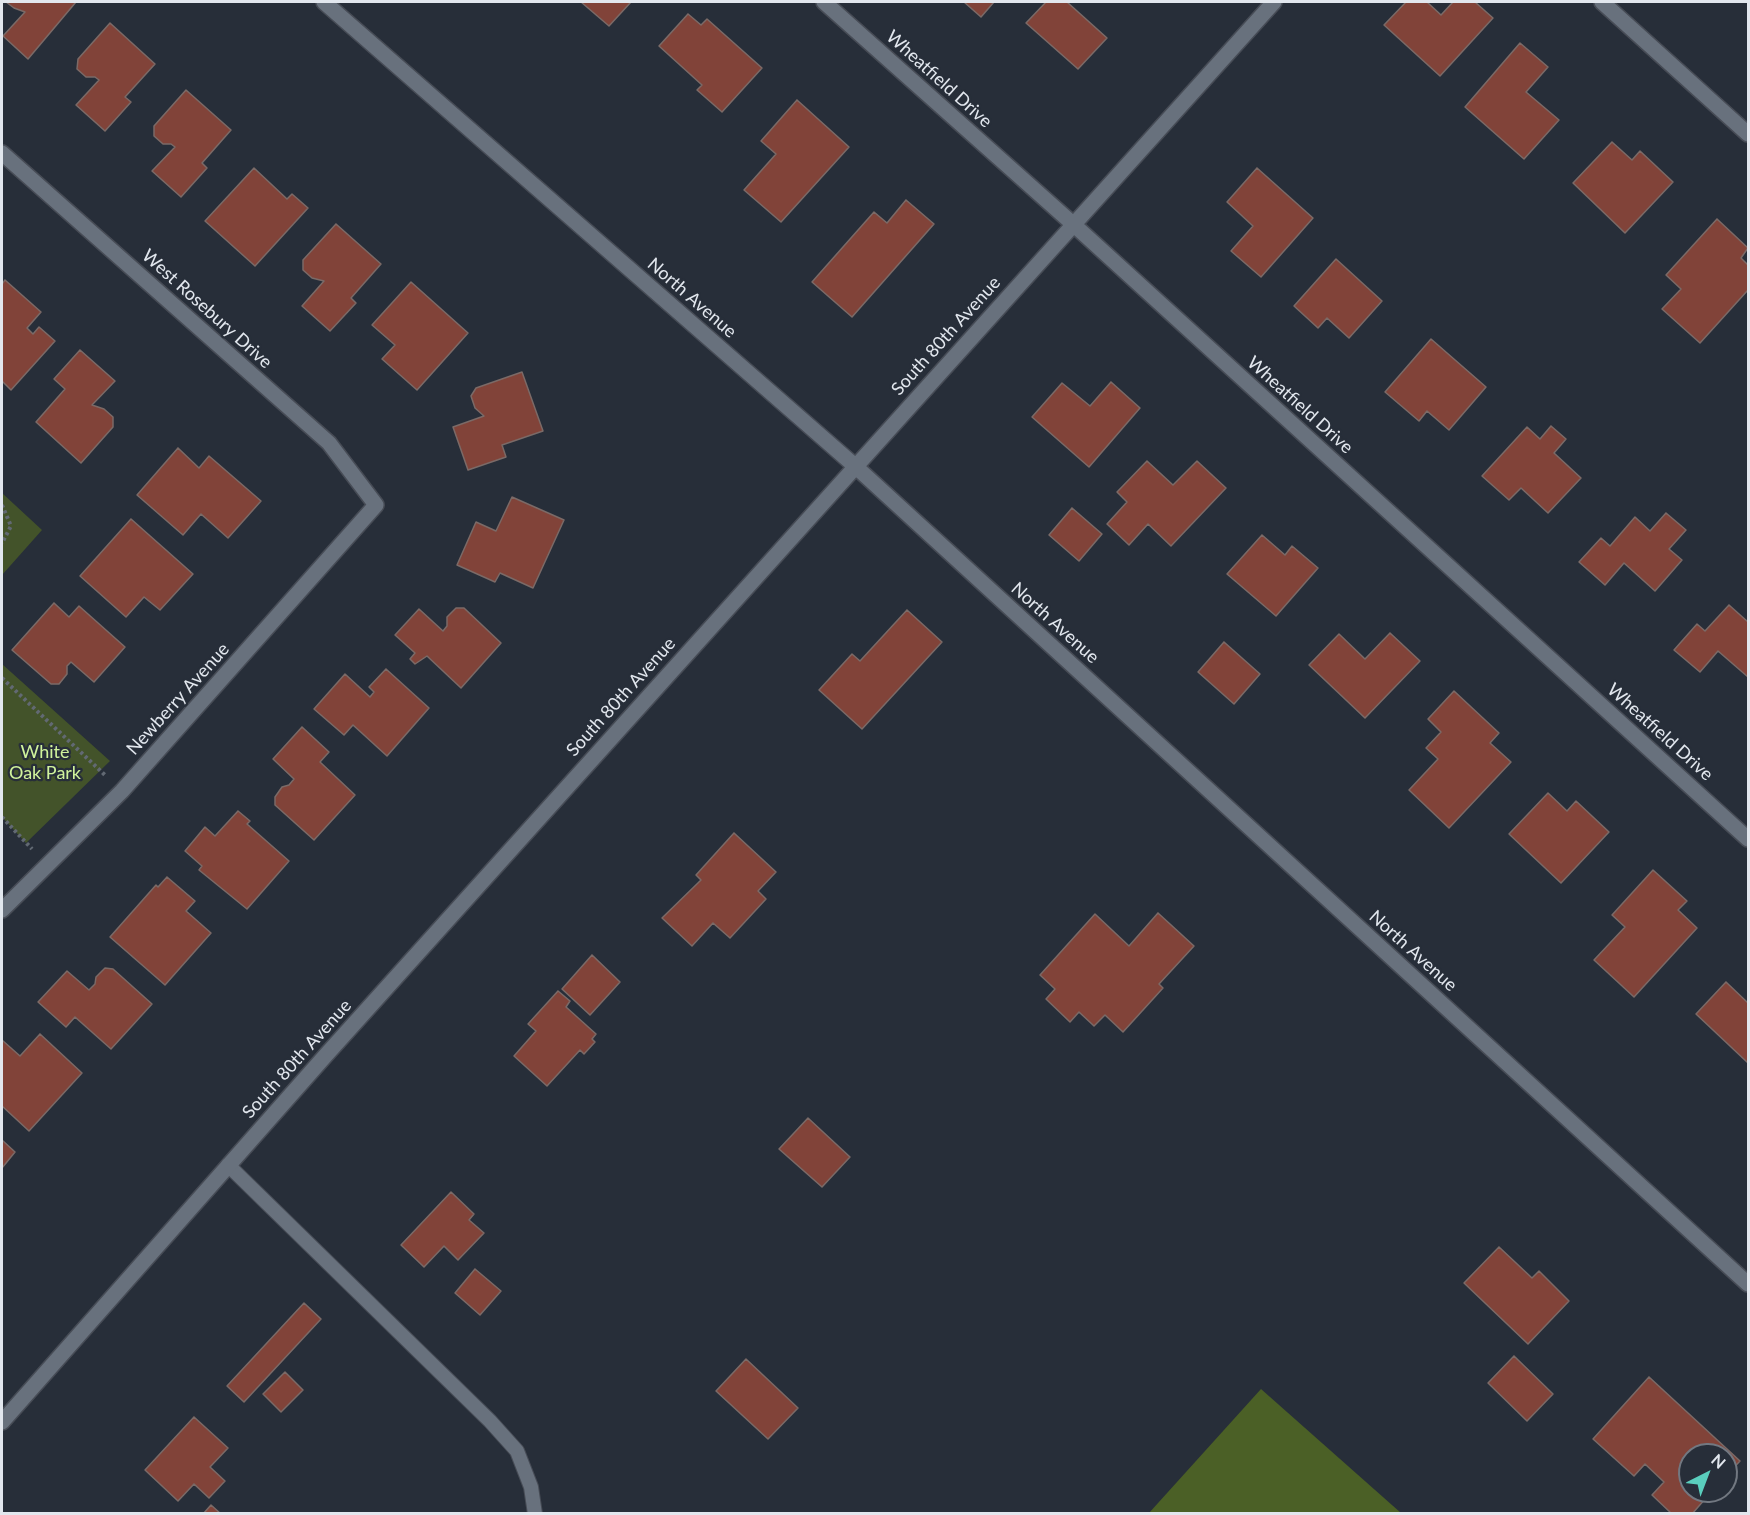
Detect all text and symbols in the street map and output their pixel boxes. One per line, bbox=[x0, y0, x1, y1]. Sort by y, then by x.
street label: Wheatfield Drive bbox=[882, 26, 996, 132]
street label: West Rosebury Drive bbox=[137, 245, 277, 373]
street label: North Avenue bbox=[643, 253, 741, 343]
street label: South 80th Avenue bbox=[887, 272, 1005, 400]
street label: Wheatfield Drive bbox=[1243, 352, 1357, 458]
street label: North Avenue bbox=[1007, 578, 1103, 668]
street label: South 80th Avenue bbox=[562, 633, 680, 761]
street label: Newberry Avenue bbox=[122, 639, 234, 759]
street label: Wheatfield Drive bbox=[1603, 679, 1717, 785]
park label: White Oak Park bbox=[9, 741, 81, 783]
street label: North Avenue bbox=[1365, 906, 1461, 996]
street label: South 80th Avenue bbox=[238, 995, 356, 1123]
north arrow bbox=[1678, 1443, 1738, 1503]
text: N bbox=[1708, 1450, 1730, 1472]

